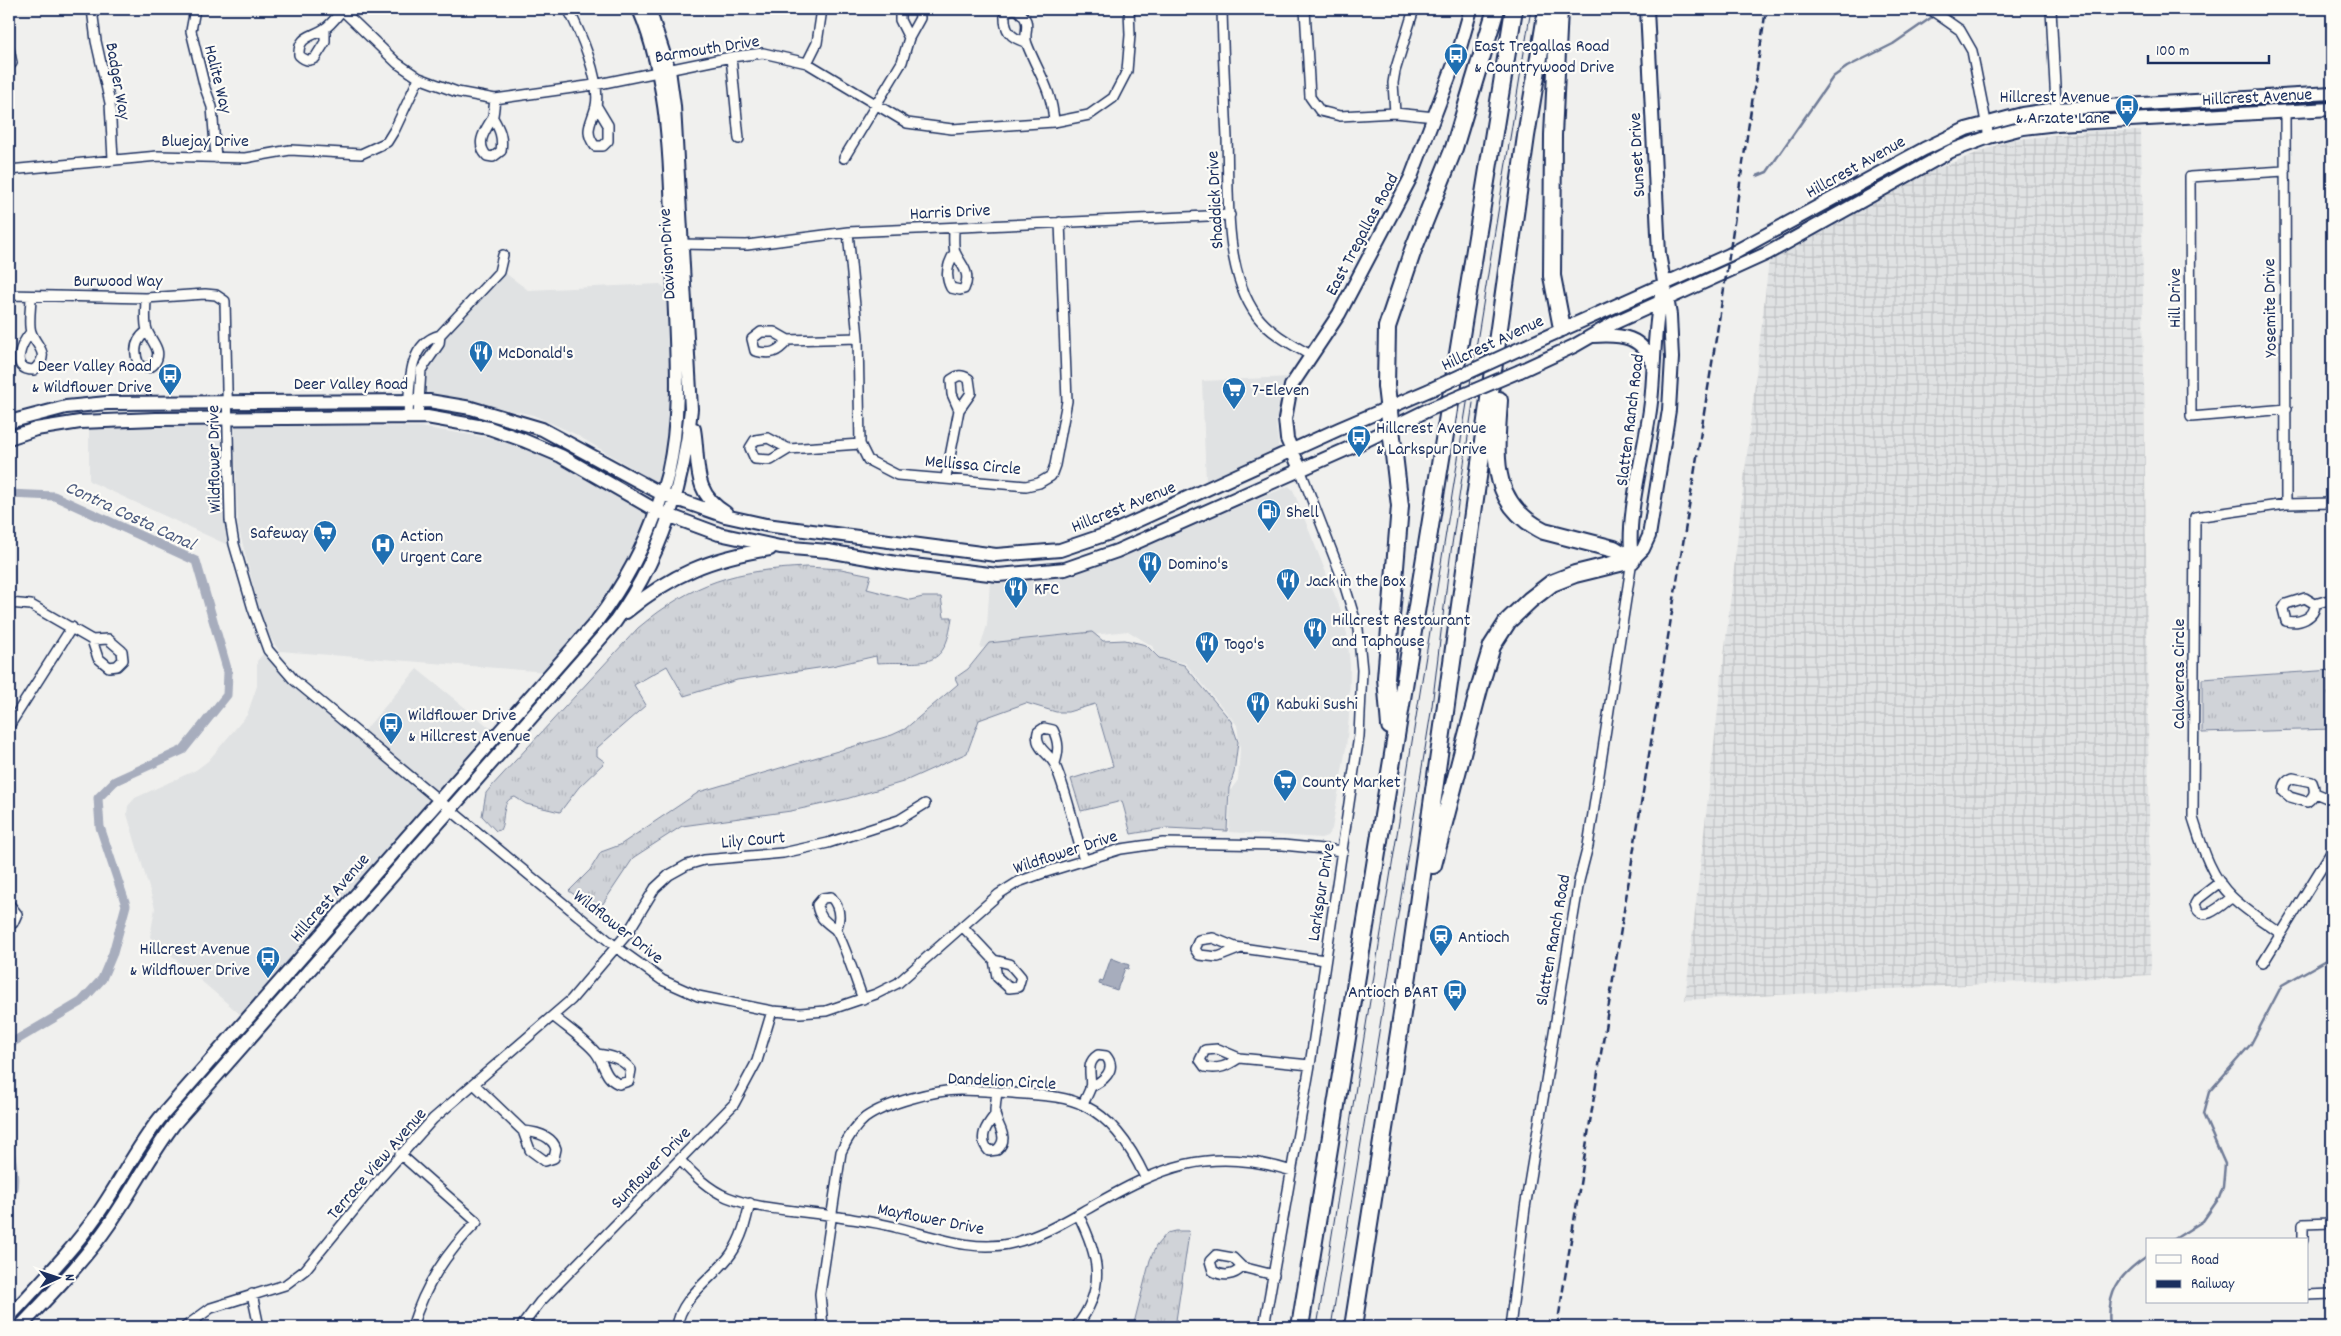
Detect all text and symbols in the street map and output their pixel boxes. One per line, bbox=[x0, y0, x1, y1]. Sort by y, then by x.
street label: Barmouth Drive bbox=[653, 30, 762, 71]
scale bar bbox=[2148, 32, 2270, 64]
place label: East Tregallas Road & Countrywood Drive bbox=[1474, 35, 1615, 81]
street label: Badger Way bbox=[97, 41, 136, 123]
text: 100 m bbox=[2156, 41, 2189, 63]
bus stop icon: East Tregallas Road & Countrywood Drive bbox=[1443, 42, 1469, 76]
street label: Halite Way bbox=[196, 43, 237, 117]
street label: Hillcrest Avenue bbox=[2201, 83, 2313, 114]
place label: Hillcrest Avenue & Arzate Lane bbox=[1999, 86, 2110, 132]
bus stop icon: Hillcrest Avenue & Arzate Lane bbox=[2114, 93, 2140, 127]
street label: Sunset Drive bbox=[1624, 112, 1653, 198]
street label: Bluejay Drive bbox=[161, 130, 249, 155]
street label: Hillcrest Avenue bbox=[1802, 130, 1911, 206]
street label: Shaddick Drive bbox=[1201, 150, 1232, 250]
street label: East Tregallas Road bbox=[1320, 170, 1406, 301]
street label: Harris Drive bbox=[909, 199, 991, 228]
street label: Davison Drive bbox=[654, 208, 683, 300]
street label: Yosemite Drive bbox=[2258, 258, 2285, 358]
street label: Hill Drive bbox=[2164, 268, 2189, 328]
street label: Burwood Way bbox=[73, 270, 163, 295]
street label: Hillcrest Avenue bbox=[1438, 310, 1548, 379]
restaurant icon: McDonald's bbox=[468, 339, 494, 373]
place label: McDonald's bbox=[498, 342, 574, 367]
street label: Slatten Ranch Road bbox=[1611, 353, 1652, 488]
place label: Deer Valley Road & Wildflower Drive bbox=[32, 355, 152, 401]
bus stop icon: Deer Valley Road & Wildflower Drive bbox=[157, 362, 183, 396]
street label: Deer Valley Road bbox=[294, 373, 408, 398]
supermarket icon: 7-Eleven bbox=[1221, 376, 1247, 410]
place label: 7-Eleven bbox=[1252, 379, 1309, 404]
street label: Wildflower Drive bbox=[202, 404, 229, 513]
place label: Hillcrest Avenue & Larkspur Drive bbox=[1376, 417, 1487, 463]
bus stop icon: Hillcrest Avenue & Larkspur Drive bbox=[1346, 424, 1372, 458]
street label: Mellissa Circle bbox=[924, 450, 1022, 483]
water label: Contra Costa Canal bbox=[60, 475, 200, 560]
street label: Hillcrest Avenue bbox=[1068, 476, 1180, 541]
fuel station icon: Shell bbox=[1256, 498, 1282, 532]
place label: Shell bbox=[1286, 501, 1319, 526]
supermarket icon: Safeway bbox=[312, 519, 338, 553]
place label: Safeway bbox=[250, 522, 309, 547]
place label: Action Urgent Care bbox=[400, 525, 482, 571]
hospital icon: Action Urgent Care bbox=[370, 532, 396, 566]
restaurant icon: Domino's bbox=[1137, 550, 1163, 584]
place label: Domino's bbox=[1168, 553, 1228, 578]
restaurant icon: Jack in the Box bbox=[1275, 567, 1301, 601]
place label: Jack in the Box bbox=[1306, 570, 1406, 595]
restaurant icon: KFC bbox=[1003, 575, 1029, 609]
place label: KFC bbox=[1034, 578, 1059, 603]
place label: Hillcrest Restaurant and Taphouse bbox=[1332, 609, 1471, 655]
restaurant icon: Hillcrest Restaurant and Taphouse bbox=[1302, 616, 1328, 650]
street label: Calaveras Circle bbox=[2168, 619, 2193, 729]
restaurant icon: Togo's bbox=[1194, 630, 1220, 664]
place label: Togo's bbox=[1224, 633, 1265, 658]
restaurant icon: Kabuki Sushi bbox=[1245, 690, 1271, 724]
place label: Kabuki Sushi bbox=[1276, 693, 1358, 718]
place label: Wildflower Drive & Hillcrest Avenue bbox=[408, 704, 531, 750]
bus stop icon: Wildflower Drive & Hillcrest Avenue bbox=[378, 711, 404, 745]
supermarket icon: County Market bbox=[1272, 768, 1298, 802]
place label: County Market bbox=[1302, 771, 1401, 796]
street label: Wildflower Drive bbox=[1010, 825, 1121, 882]
street label: Lily Court bbox=[720, 826, 787, 857]
street label: Larkspur Drive bbox=[1302, 841, 1343, 943]
street label: Hillcrest Avenue bbox=[285, 849, 377, 949]
street label: Slatten Ranch Road bbox=[1531, 873, 1578, 1008]
street label: Wildflower Drive bbox=[567, 885, 668, 971]
station icon: Antioch bbox=[1428, 923, 1454, 957]
place label: Antioch bbox=[1458, 926, 1510, 951]
place label: Hillcrest Avenue & Wildflower Drive bbox=[130, 938, 250, 984]
bus stop icon: Hillcrest Avenue & Wildflower Drive bbox=[255, 945, 281, 979]
bus stop icon: Antioch BART bbox=[1442, 978, 1468, 1012]
place label: Antioch BART bbox=[1348, 981, 1438, 1006]
street label: Dandelion Circle bbox=[947, 1067, 1057, 1098]
street label: Terrace View Avenue bbox=[322, 1103, 434, 1226]
street label: Sunflower Drive bbox=[606, 1122, 698, 1216]
street label: Mayflower Drive bbox=[875, 1198, 986, 1243]
legend bbox=[2146, 1238, 2308, 1304]
text: Road bbox=[2191, 1250, 2219, 1272]
north arrow bbox=[32, 1254, 82, 1304]
text: N bbox=[59, 1273, 79, 1281]
text: Railway bbox=[2191, 1274, 2235, 1296]

